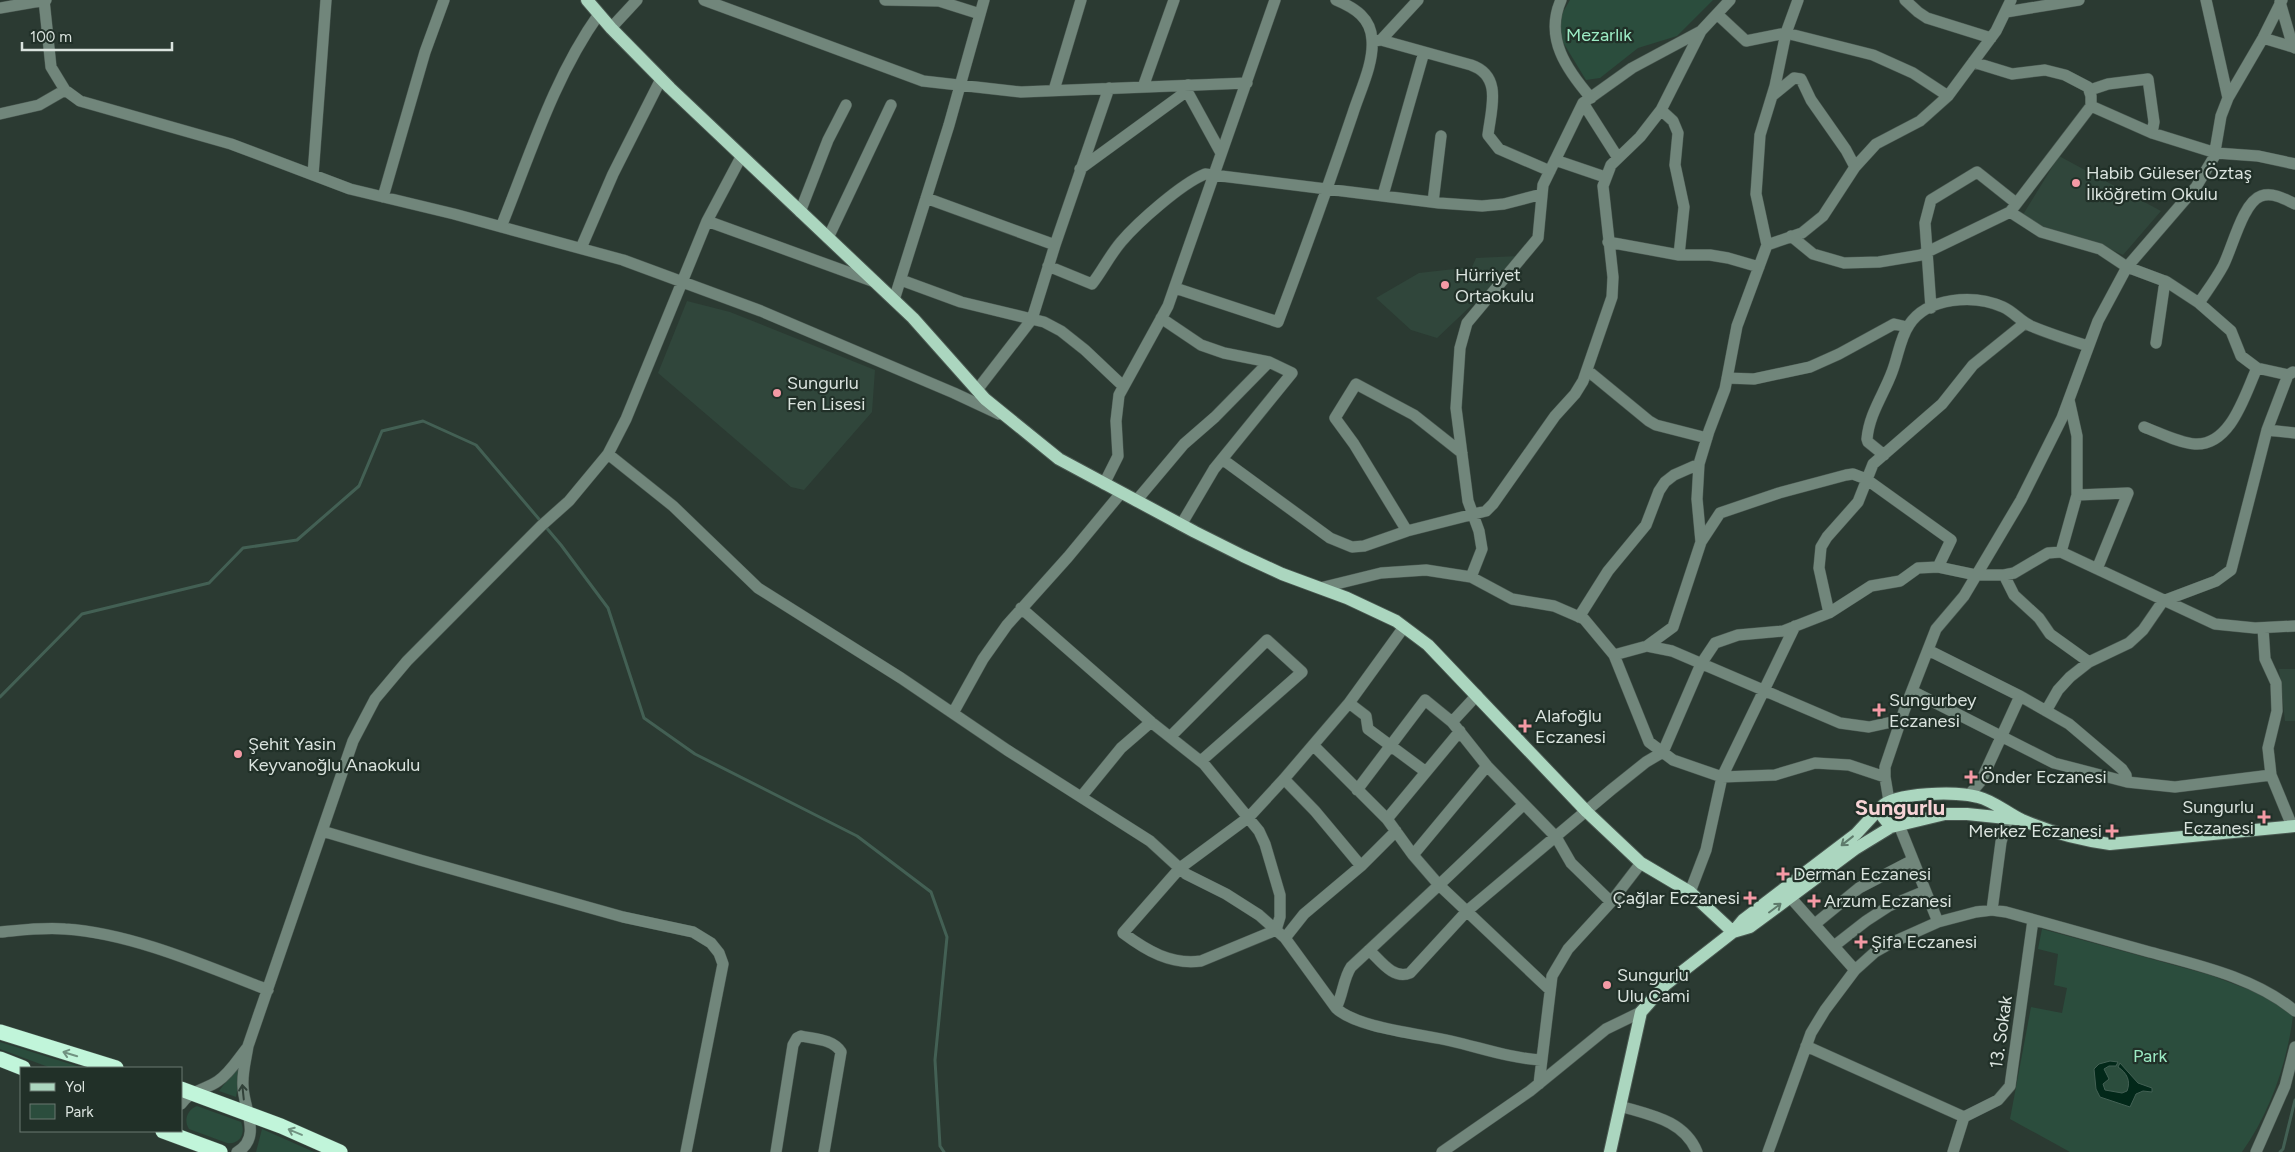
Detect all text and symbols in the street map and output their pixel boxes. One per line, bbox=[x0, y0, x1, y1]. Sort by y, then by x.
scale bar bbox=[22, 20, 172, 52]
park label: Mezarlık bbox=[1566, 24, 1632, 46]
text: 100 m bbox=[30, 28, 72, 46]
place label: Habib Güleser Öztaş İlköğretim Okulu bbox=[2086, 162, 2252, 205]
marker: Habib Güleser Öztaş İlköğretim Okulu bbox=[2070, 177, 2082, 189]
place label: Hürriyet Ortaokulu bbox=[1455, 264, 1534, 307]
marker: Hürriyet Ortaokulu bbox=[1439, 279, 1451, 291]
place label: Sungurlu Fen Lisesi bbox=[787, 372, 865, 415]
marker: Sungurlu Fen Lisesi bbox=[771, 387, 783, 399]
place label: Sungurbey Eczanesi bbox=[1889, 689, 1977, 732]
marker: Sungurbey Eczanesi bbox=[1873, 704, 1885, 716]
place label: Alafoğlu Eczanesi bbox=[1535, 705, 1606, 748]
marker: Alafoğlu Eczanesi bbox=[1519, 720, 1531, 732]
place label: Şehit Yasin Keyvanoğlu Anaokulu bbox=[248, 733, 420, 776]
marker: Şehit Yasin Keyvanoğlu Anaokulu bbox=[232, 748, 244, 760]
place label: Önder Eczanesi bbox=[1981, 766, 2107, 788]
marker: Önder Eczanesi bbox=[1965, 771, 1977, 783]
district label: Sungurlu bbox=[1855, 794, 1945, 821]
place label: Sungurlu Eczanesi bbox=[2182, 796, 2254, 839]
marker: Sungurlu Eczanesi bbox=[2258, 811, 2270, 823]
place label: Merkez Eczanesi bbox=[1968, 820, 2102, 842]
marker: Merkez Eczanesi bbox=[2106, 825, 2118, 837]
one-way arrow bbox=[1840, 836, 1853, 847]
place label: Derman Eczanesi bbox=[1793, 863, 1931, 885]
marker: Derman Eczanesi bbox=[1777, 868, 1789, 880]
place label: Çağlar Eczanesi bbox=[1613, 887, 1740, 909]
place label: Arzum Eczanesi bbox=[1824, 890, 1952, 912]
marker: Çağlar Eczanesi bbox=[1744, 892, 1756, 904]
marker: Arzum Eczanesi bbox=[1808, 895, 1820, 907]
one-way arrow bbox=[1768, 903, 1781, 914]
place label: Şifa Eczanesi bbox=[1871, 931, 1977, 953]
marker: Şifa Eczanesi bbox=[1855, 936, 1867, 948]
place label: Sungurlu Ulu Cami bbox=[1617, 964, 1690, 1007]
marker: Sungurlu Ulu Cami bbox=[1601, 979, 1613, 991]
street label: 13. Sokak bbox=[1985, 994, 2017, 1070]
park label: Park bbox=[2133, 1045, 2167, 1067]
one-way arrow bbox=[62, 1048, 78, 1058]
legend bbox=[20, 1067, 182, 1132]
text: Yol bbox=[65, 1078, 85, 1096]
one-way arrow bbox=[238, 1084, 248, 1100]
text: Park bbox=[65, 1103, 94, 1121]
one-way arrow bbox=[288, 1127, 303, 1137]

